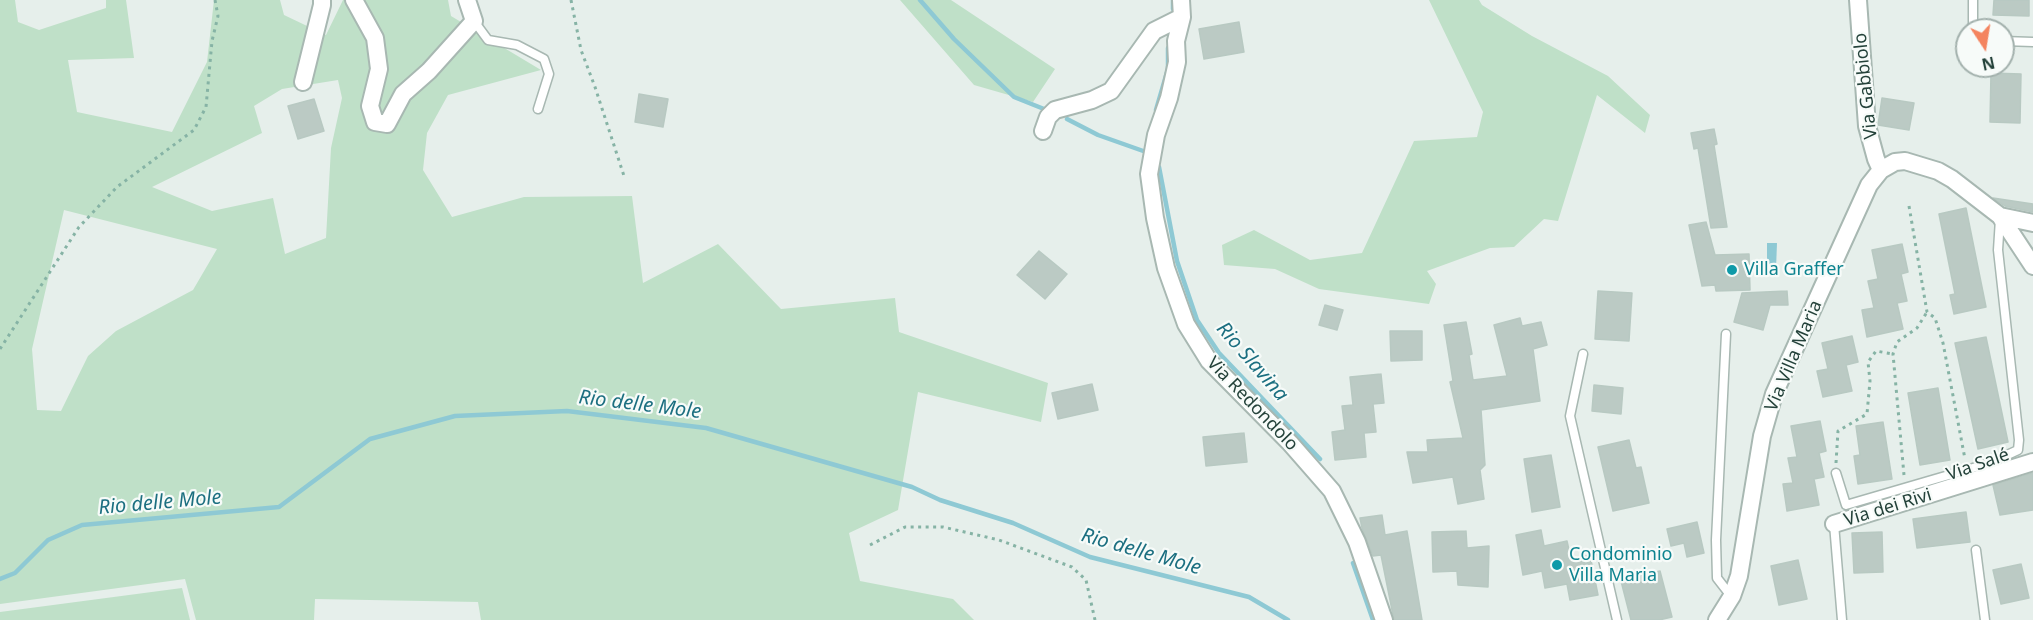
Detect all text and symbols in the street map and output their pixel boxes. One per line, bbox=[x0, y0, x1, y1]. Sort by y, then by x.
north arrow bbox=[1955, 18, 2015, 78]
street label: Via Gabbiolo bbox=[1850, 32, 1882, 140]
text: N bbox=[1980, 52, 1997, 76]
place label: Villa Graffer bbox=[1744, 259, 1844, 281]
marker: Villa Graffer bbox=[1725, 263, 1739, 277]
street label: Via Villa Maria bbox=[1761, 297, 1827, 415]
water label: Rio Slavina bbox=[1211, 317, 1293, 407]
street label: Via Redondolo bbox=[1202, 353, 1302, 455]
water label: Rio delle Mole bbox=[577, 386, 703, 424]
street label: Via Salé bbox=[1944, 444, 2012, 486]
street label: Via dei Rivi bbox=[1842, 484, 1934, 532]
water label: Rio delle Mole bbox=[98, 486, 222, 520]
water label: Rio delle Mole bbox=[1078, 523, 1204, 581]
place label: Condominio Villa Maria bbox=[1569, 544, 1672, 586]
marker: Condominio Villa Maria bbox=[1550, 558, 1564, 572]

